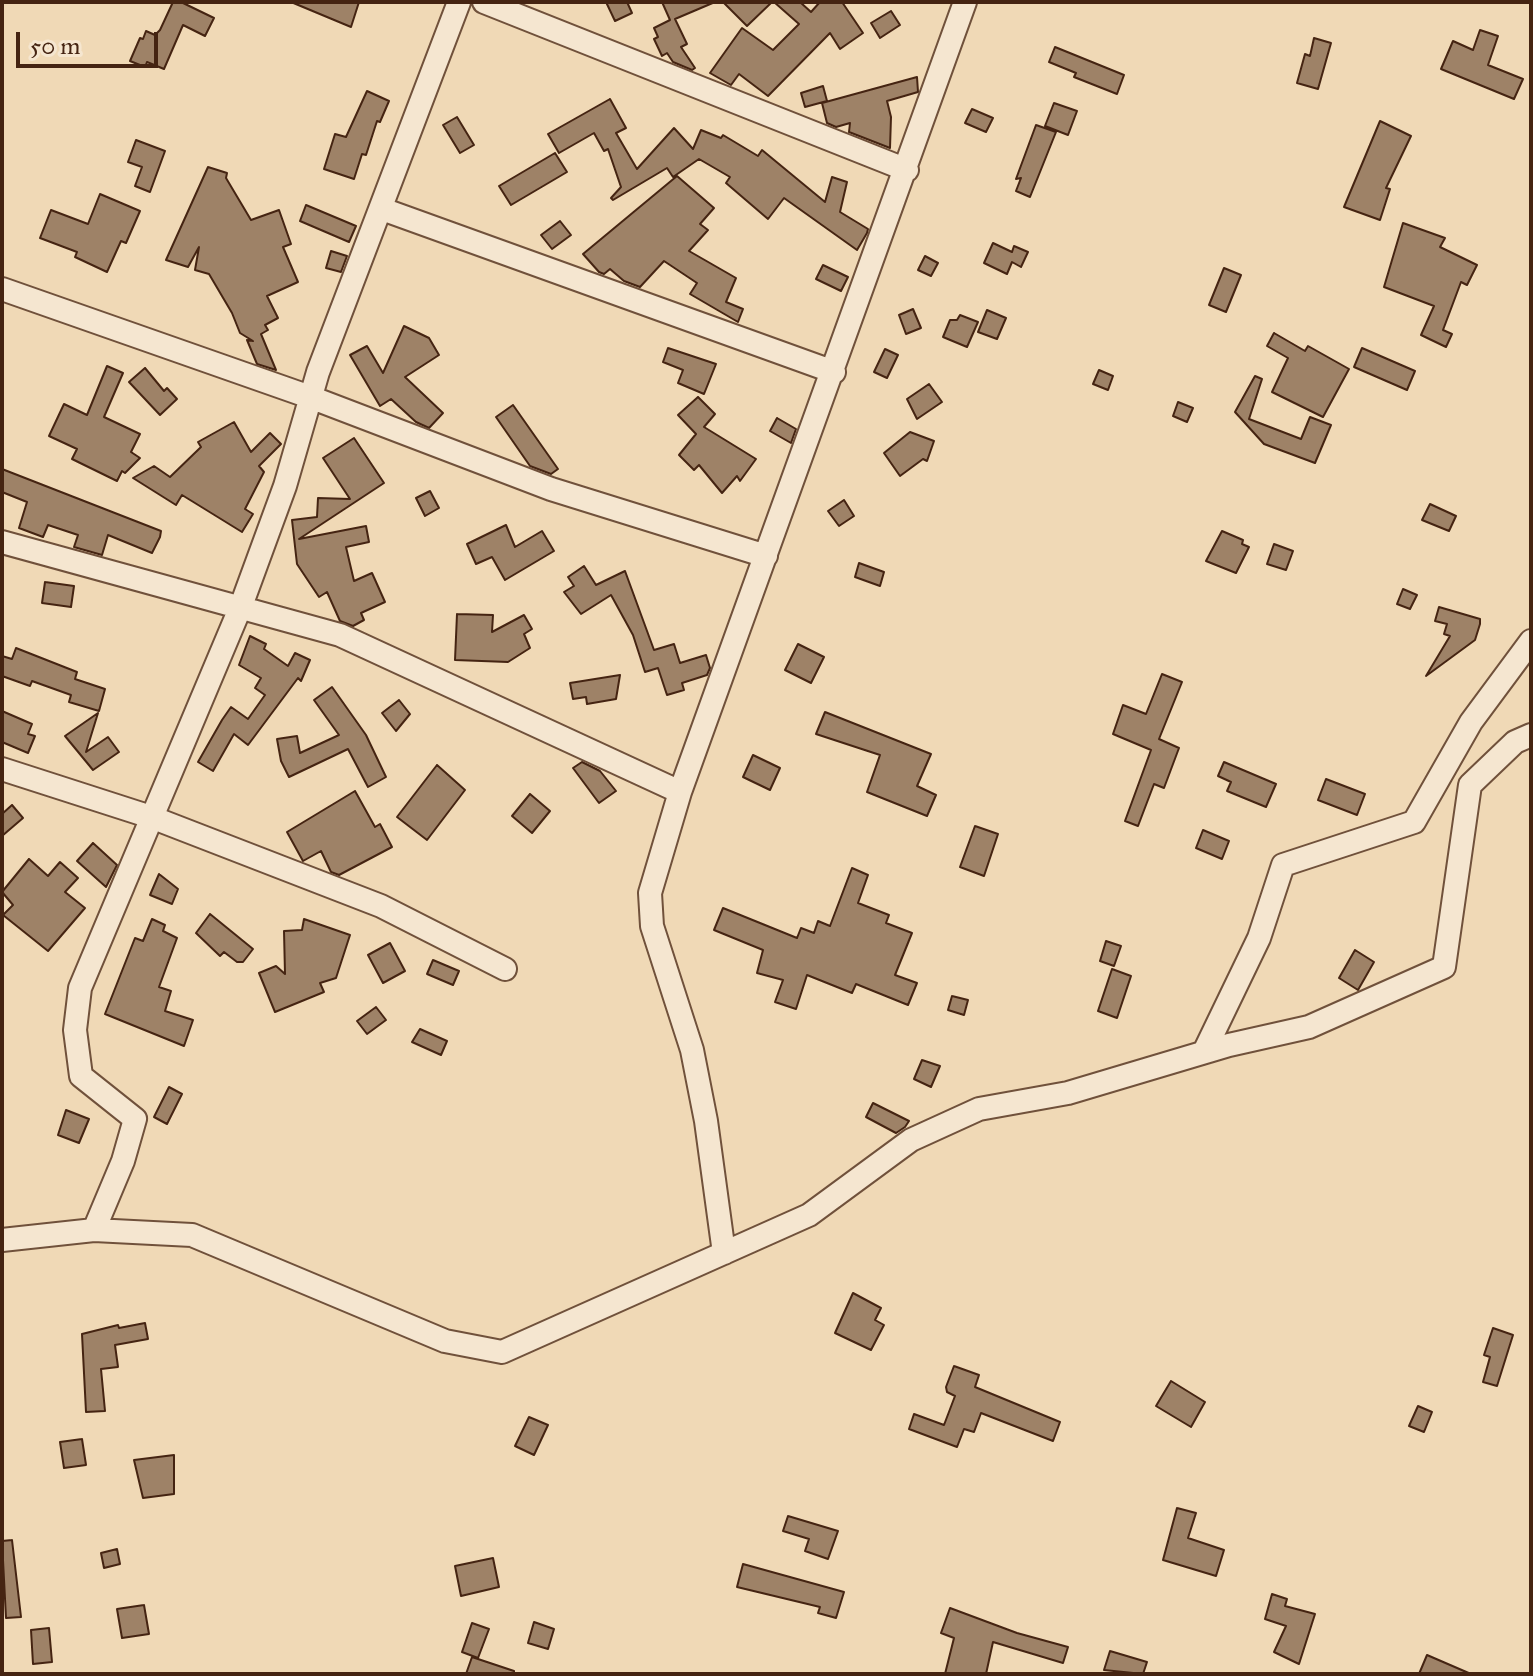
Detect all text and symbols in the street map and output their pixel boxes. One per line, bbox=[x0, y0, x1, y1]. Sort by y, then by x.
scale bar bbox=[20, 16, 162, 66]
text: 50 m bbox=[30, 31, 80, 61]

